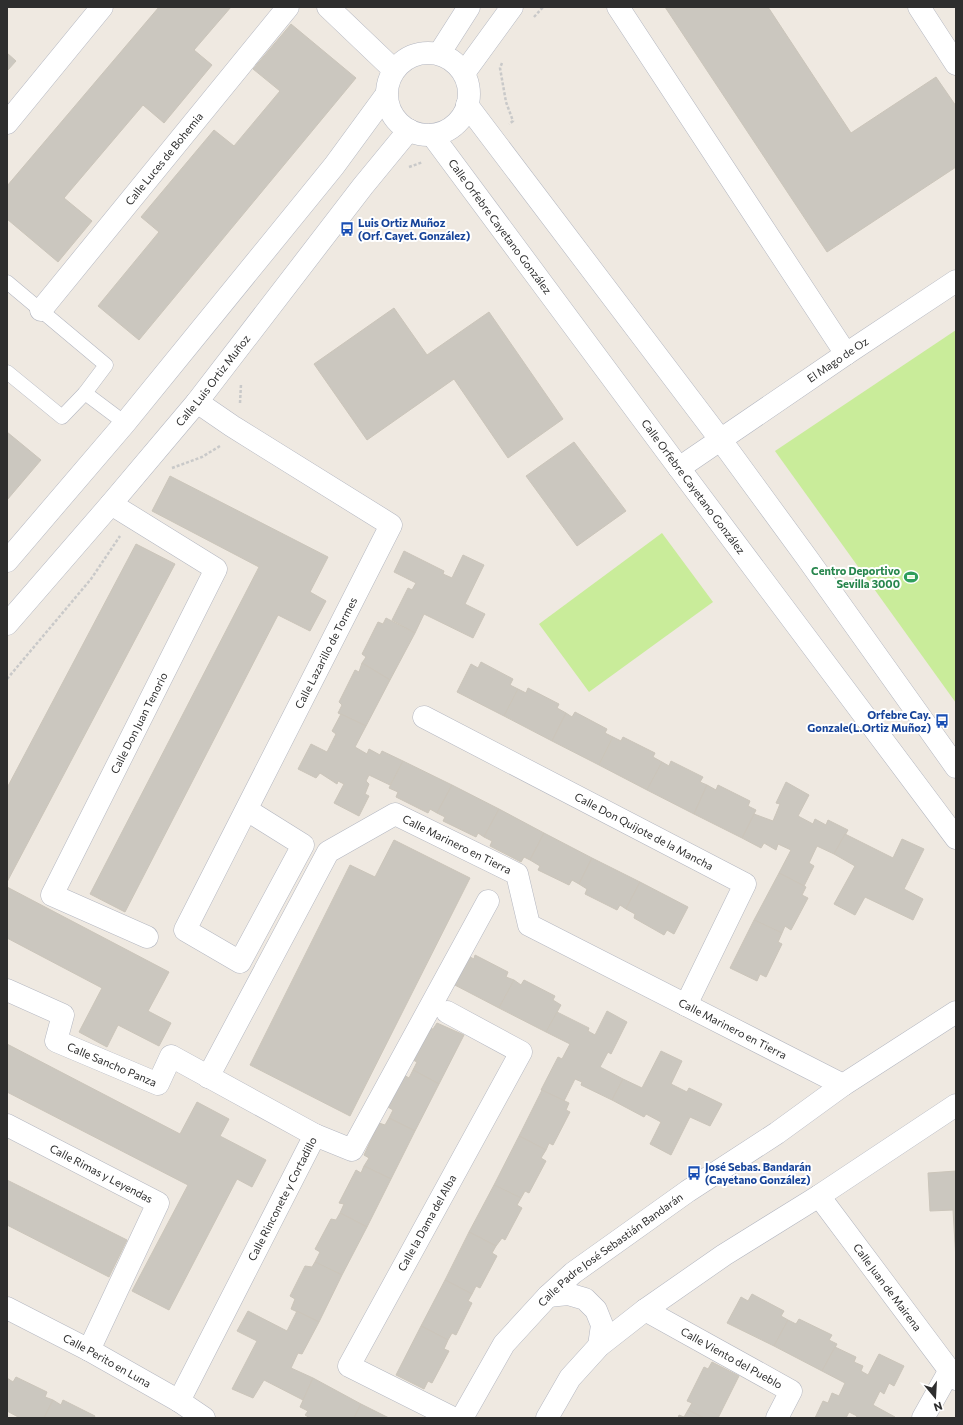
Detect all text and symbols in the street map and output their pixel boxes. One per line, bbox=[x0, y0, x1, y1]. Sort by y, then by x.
street label: Calle Luces de Bohemia bbox=[122, 109, 206, 208]
street label: Calle Orfebre Cayetano González bbox=[446, 156, 555, 297]
place label: Luis Ortiz Muñoz (Orf. Cayet. González) bbox=[358, 216, 471, 242]
bus stop icon: Luis Ortiz Muñoz (Orf. Cayet. González) bbox=[339, 221, 355, 237]
street label: Calle Luis Ortiz Muñoz bbox=[173, 331, 253, 428]
street label: El Mago de Oz bbox=[804, 334, 871, 385]
street label: Calle Orfebre Cayetano González bbox=[639, 416, 748, 557]
place label: Centro Deportivo Sevilla 3000 bbox=[811, 564, 900, 590]
sports icon: Centro Deportivo Sevilla 3000 bbox=[903, 569, 919, 585]
street label: Calle Lazarillo de Tormes bbox=[292, 595, 359, 711]
street label: Calle Don Juan Tenorio bbox=[107, 670, 171, 776]
place label: Orfebre Cay. Gonzale(L.Ortiz Muñoz) bbox=[807, 708, 931, 734]
bus stop icon: Orfebre Cay. Gonzale(L.Ortiz Muñoz) bbox=[934, 713, 950, 729]
street label: Calle Don Quijote de la Mancha bbox=[573, 790, 716, 872]
street label: Calle Marinero en Tierra bbox=[401, 812, 514, 876]
street label: Calle Marinero en Tierra bbox=[677, 995, 789, 1061]
street label: Calle Sancho Panza bbox=[65, 1039, 159, 1089]
street label: Calle Rinconete y Cortadillo bbox=[245, 1134, 319, 1263]
street label: Calle Rimas y Leyendas bbox=[48, 1141, 155, 1205]
place label: José Sebas. Bandarán (Cayetano González) bbox=[705, 1160, 811, 1186]
bus stop icon: José Sebas. Bandarán (Cayetano González) bbox=[686, 1165, 702, 1181]
street label: Calle la Dama del Alba bbox=[395, 1172, 459, 1273]
street label: Calle Padre José Sebastián Bandarán bbox=[535, 1190, 685, 1309]
street label: Calle Juan de Mairena bbox=[851, 1241, 925, 1333]
street label: Calle Viento del Pueblo bbox=[679, 1324, 785, 1391]
street label: Calle Perito en Luna bbox=[61, 1331, 153, 1390]
north arrow bbox=[915, 1377, 955, 1417]
text: N bbox=[932, 1400, 944, 1414]

